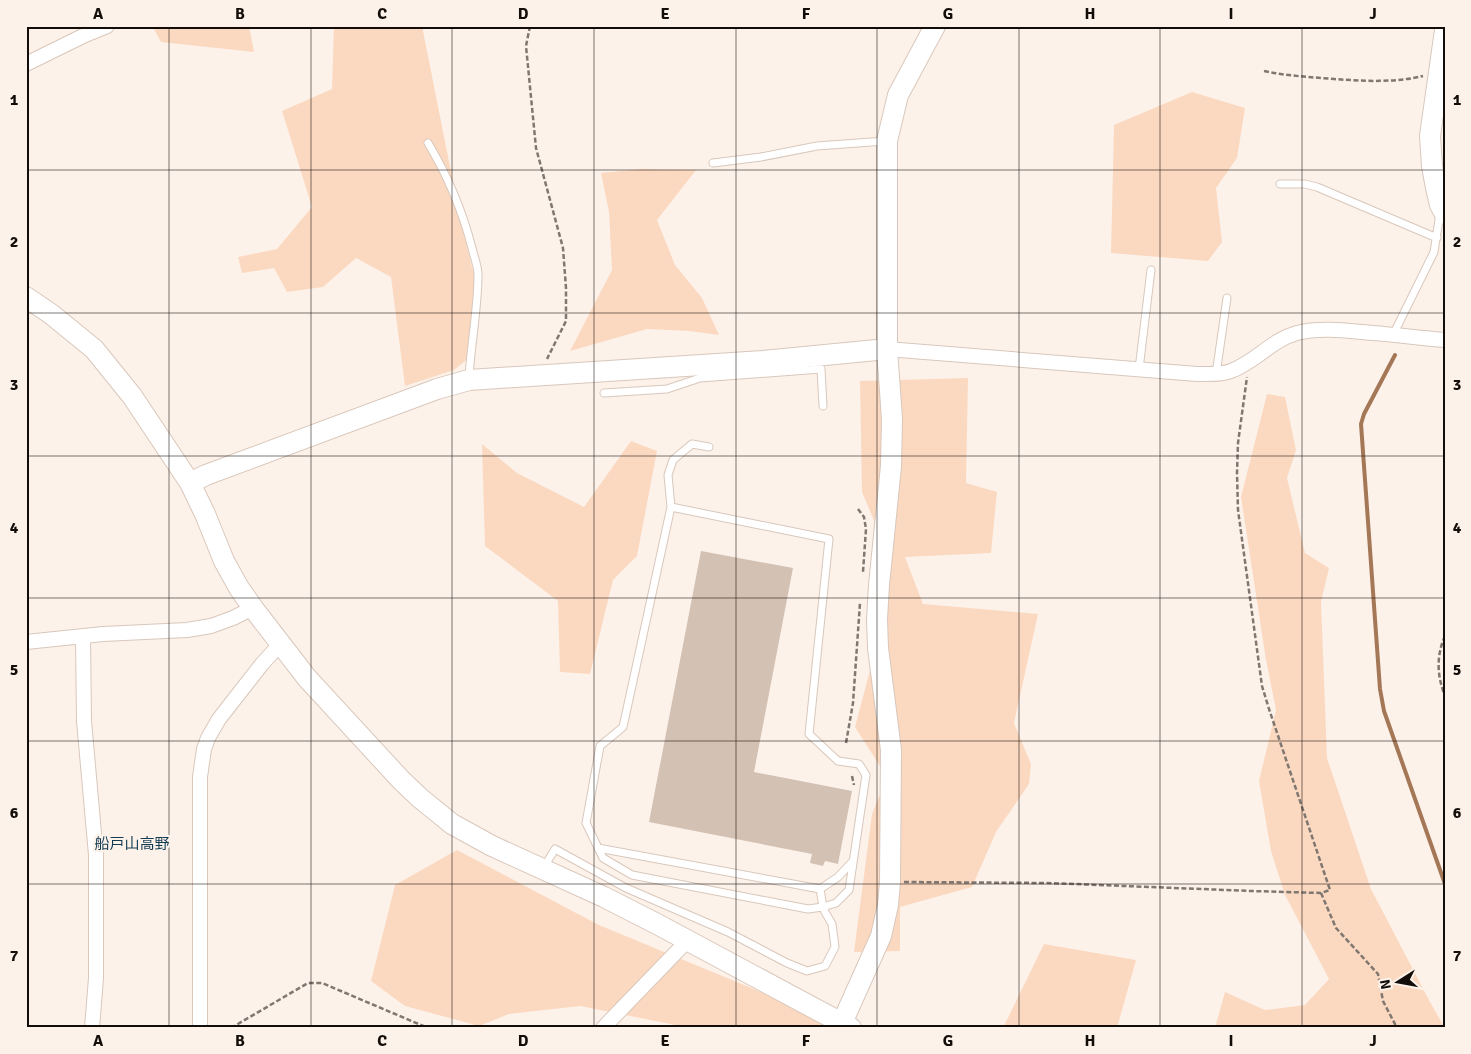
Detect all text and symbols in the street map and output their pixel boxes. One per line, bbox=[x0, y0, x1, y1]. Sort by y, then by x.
text: A bbox=[93, 4, 104, 24]
text: B bbox=[235, 4, 245, 24]
text: C bbox=[377, 4, 387, 24]
text: D bbox=[518, 4, 529, 24]
text: E bbox=[660, 4, 670, 24]
text: F bbox=[802, 4, 811, 24]
text: G bbox=[943, 4, 953, 24]
text: H bbox=[1085, 4, 1095, 24]
text: I bbox=[1228, 4, 1234, 24]
text: J bbox=[1369, 4, 1377, 24]
text: 1 bbox=[10, 90, 19, 110]
text: 1 bbox=[1453, 90, 1462, 110]
text: 2 bbox=[10, 232, 18, 252]
text: 2 bbox=[1453, 232, 1461, 252]
text: 3 bbox=[10, 375, 18, 395]
text: 3 bbox=[1453, 375, 1461, 395]
text: 4 bbox=[10, 518, 19, 538]
text: 4 bbox=[1453, 518, 1462, 538]
text: 5 bbox=[10, 660, 18, 680]
text: 5 bbox=[1453, 660, 1461, 680]
text: 6 bbox=[10, 803, 19, 823]
text: 6 bbox=[1453, 803, 1462, 823]
district label: 船戸山高野 bbox=[94, 835, 170, 853]
text: 7 bbox=[10, 946, 19, 966]
text: 7 bbox=[1453, 946, 1462, 966]
north arrow bbox=[1374, 956, 1424, 1006]
text: N bbox=[1376, 978, 1395, 991]
text: A bbox=[93, 1031, 104, 1051]
text: B bbox=[235, 1031, 245, 1051]
text: C bbox=[377, 1031, 387, 1051]
text: D bbox=[518, 1031, 529, 1051]
text: E bbox=[660, 1031, 670, 1051]
text: F bbox=[802, 1031, 811, 1051]
text: G bbox=[943, 1031, 953, 1051]
text: H bbox=[1085, 1031, 1095, 1051]
text: I bbox=[1228, 1031, 1234, 1051]
text: J bbox=[1369, 1031, 1377, 1051]

